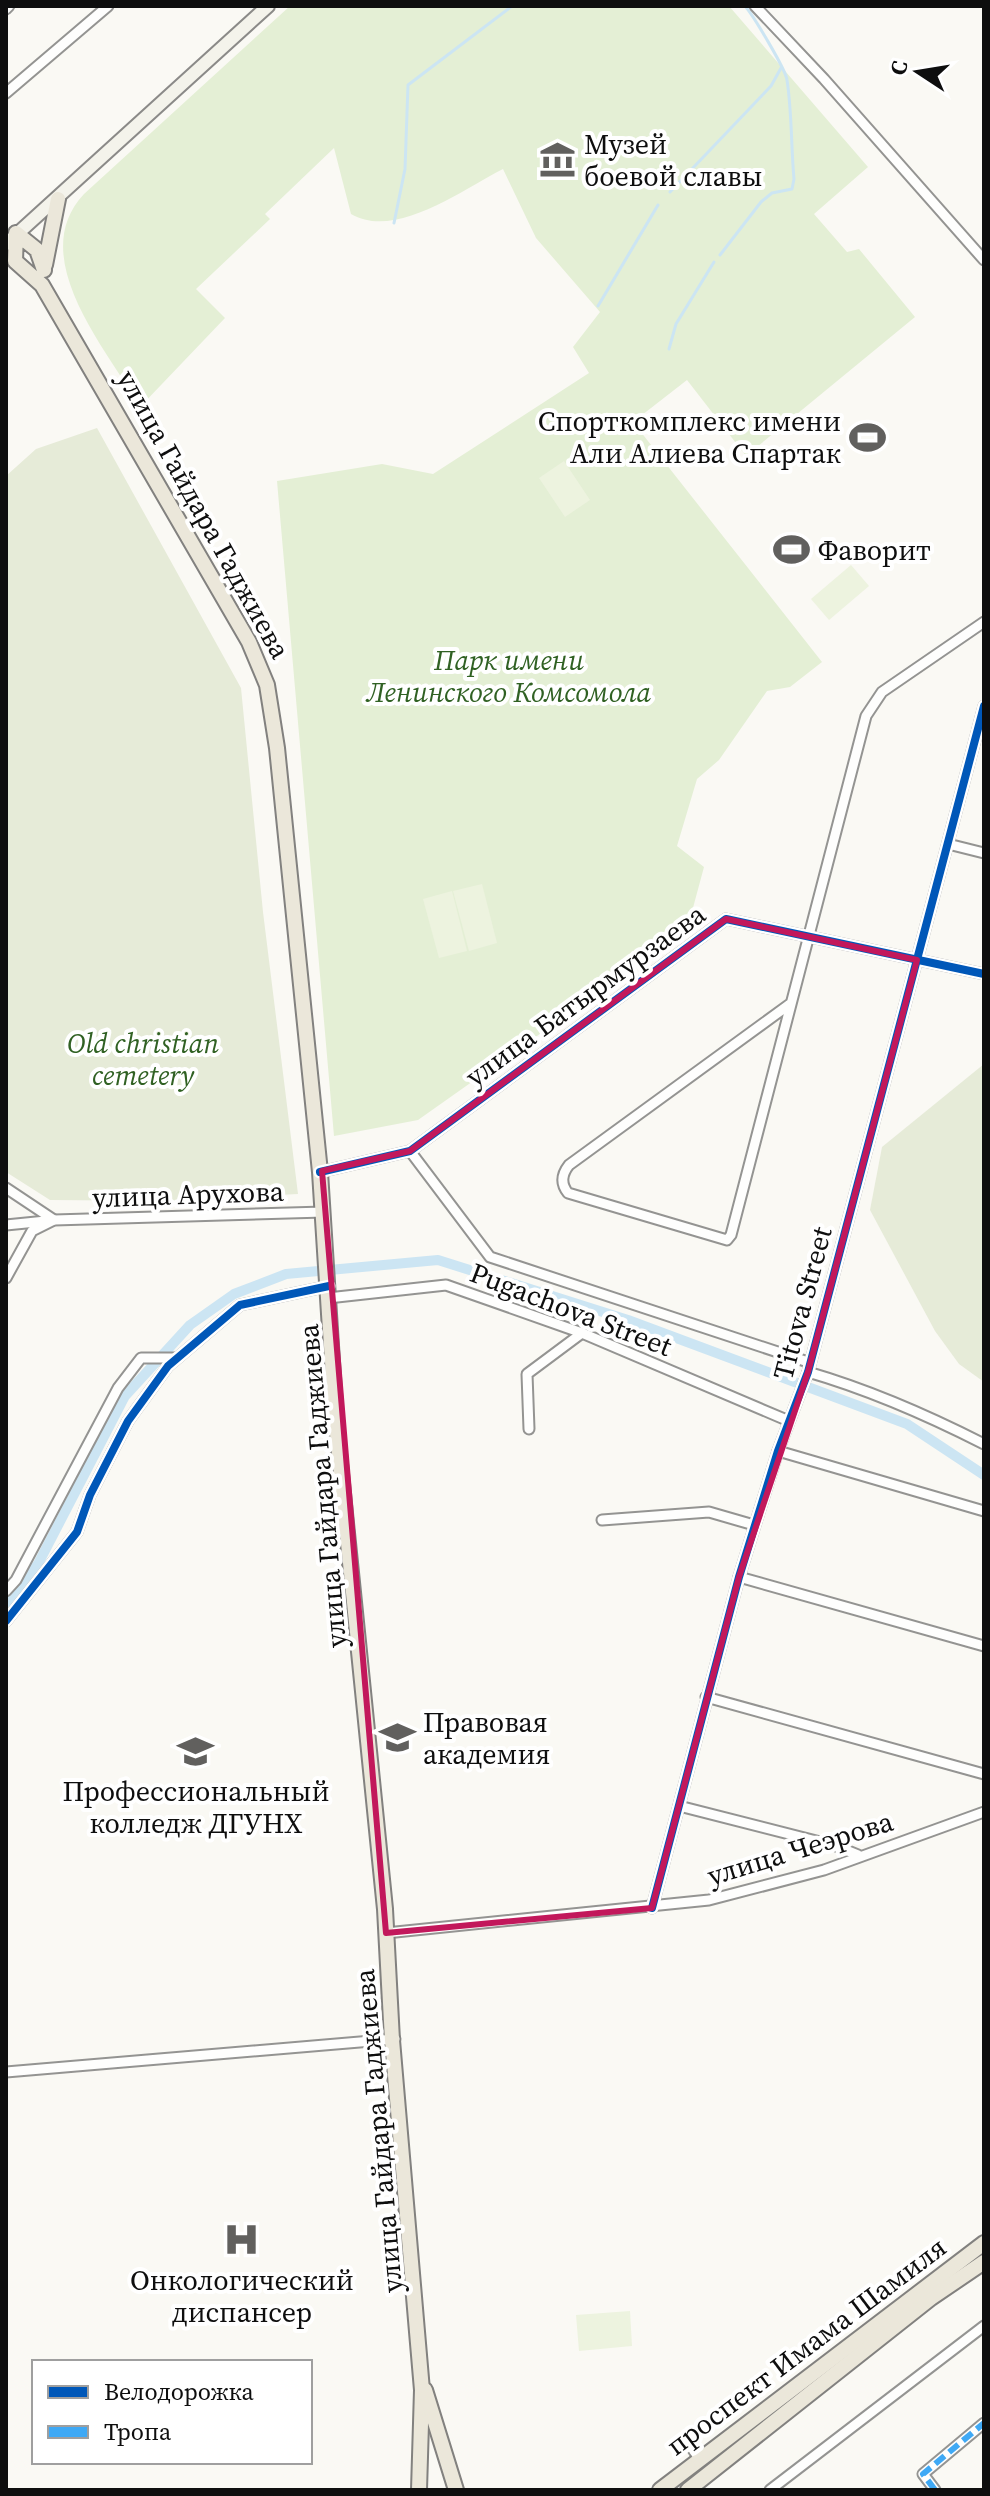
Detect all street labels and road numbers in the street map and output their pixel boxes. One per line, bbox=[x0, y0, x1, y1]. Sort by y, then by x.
street label: улица Гайдара Гаджиева bbox=[109, 363, 300, 666]
street label: улица Батырмурзаева bbox=[457, 894, 713, 1095]
street label: улица Арухова bbox=[92, 1172, 285, 1216]
street label: Titova Street bbox=[763, 1222, 841, 1384]
street label: Pugachova Street bbox=[465, 1253, 678, 1365]
street label: улица Гайдара Гаджиева bbox=[289, 1322, 355, 1650]
street label: улица Чеэрова bbox=[703, 1802, 898, 1894]
street label: улица Гайдара Гаджиева bbox=[345, 1967, 411, 2295]
street label: проспект Имама Шамиля bbox=[658, 2228, 954, 2464]

